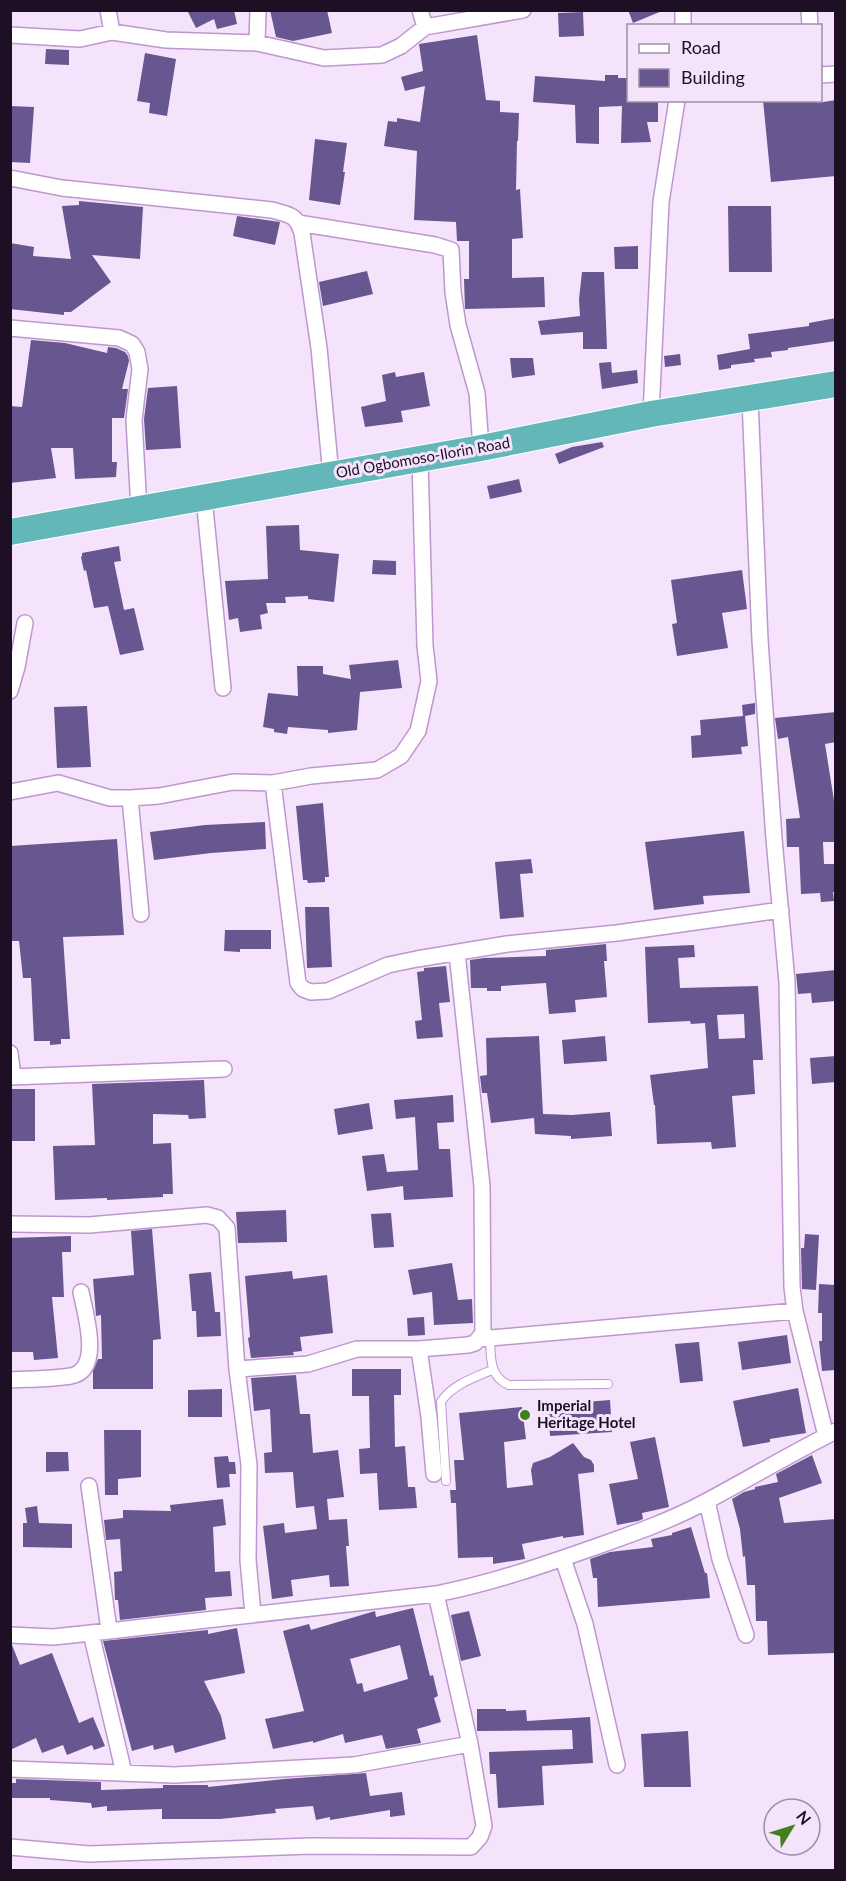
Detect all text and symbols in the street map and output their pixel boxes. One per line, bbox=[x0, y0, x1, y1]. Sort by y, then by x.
legend bbox=[627, 24, 822, 102]
text: Road bbox=[681, 36, 721, 58]
text: Building bbox=[681, 66, 745, 88]
street label: Old Ogbomoso-Ilorin Road bbox=[334, 433, 511, 481]
place label: Imperial Heritage Hotel bbox=[537, 1396, 635, 1431]
marker: Imperial Heritage Hotel bbox=[518, 1408, 532, 1422]
north arrow bbox=[762, 1797, 822, 1857]
text: N bbox=[793, 1807, 815, 1828]

